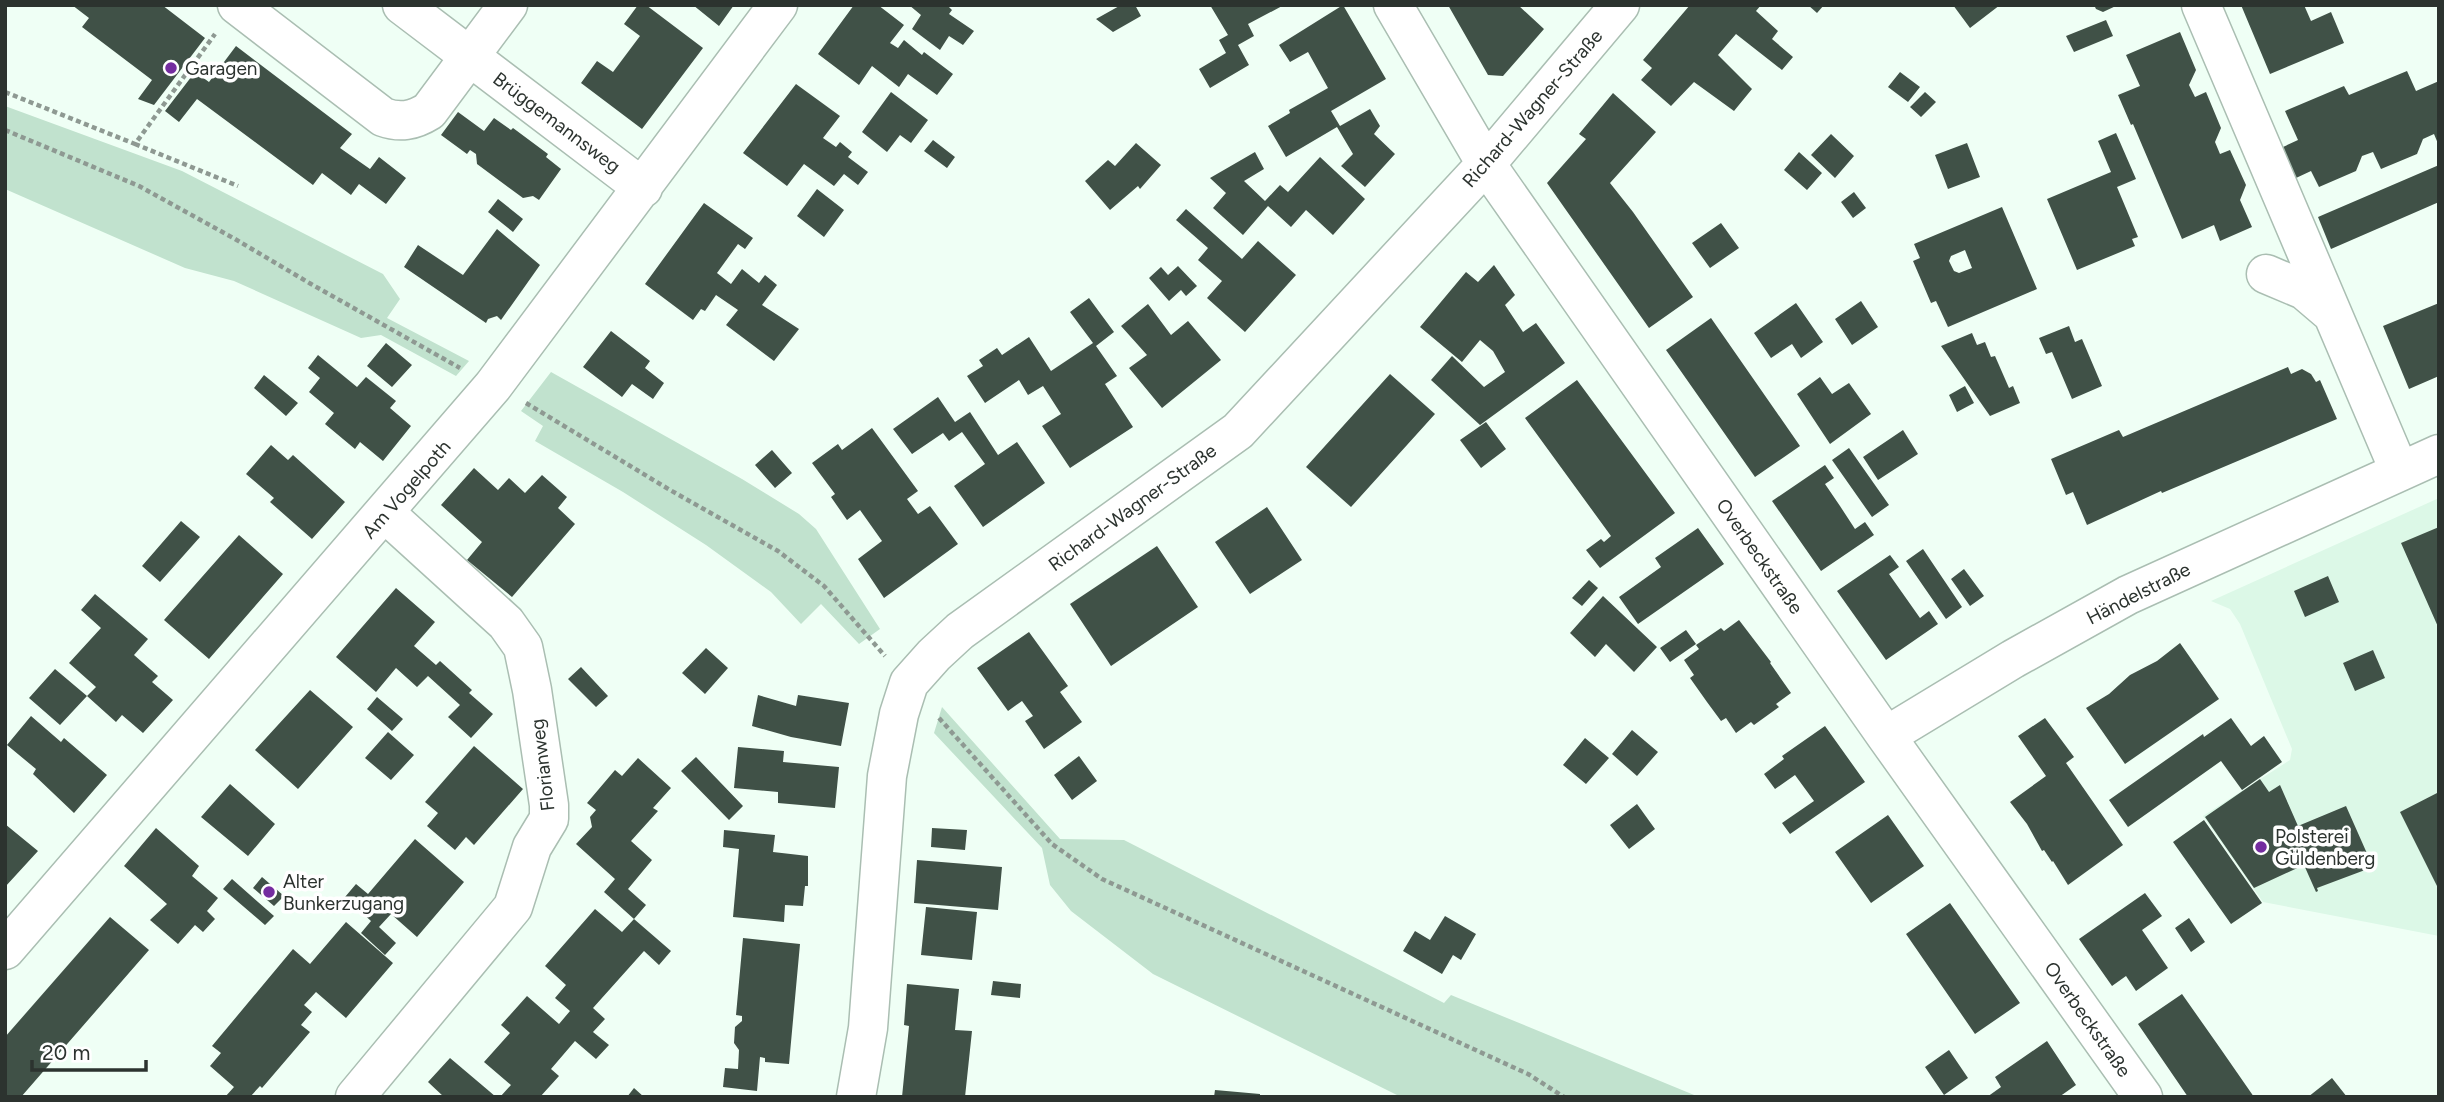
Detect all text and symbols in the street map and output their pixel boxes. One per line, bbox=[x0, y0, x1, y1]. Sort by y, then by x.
street label: Richard-Wagner-Straße bbox=[1457, 25, 1607, 192]
place label: Garagen bbox=[185, 57, 257, 80]
marker: Garagen bbox=[163, 60, 179, 76]
street label: Brüggemannsweg bbox=[489, 67, 625, 178]
street label: Am Vogelpoth bbox=[357, 435, 455, 543]
street label: Richard-Wagner-Straße bbox=[1044, 439, 1221, 576]
street label: Overbeckstraße bbox=[1711, 494, 1808, 618]
street label: Händelstraße bbox=[2082, 557, 2194, 629]
street label: Florianweg bbox=[525, 718, 560, 812]
place label: Polsterei Güldenberg bbox=[2275, 825, 2375, 870]
marker: Polsterei Güldenberg bbox=[2253, 839, 2269, 855]
place label: Alter Bunkerzugang bbox=[283, 870, 404, 915]
marker: Alter Bunkerzugang bbox=[261, 884, 277, 900]
street label: Overbeckstraße bbox=[2039, 957, 2136, 1081]
scale bar bbox=[32, 1028, 145, 1072]
text: 20 m bbox=[42, 1040, 90, 1065]

